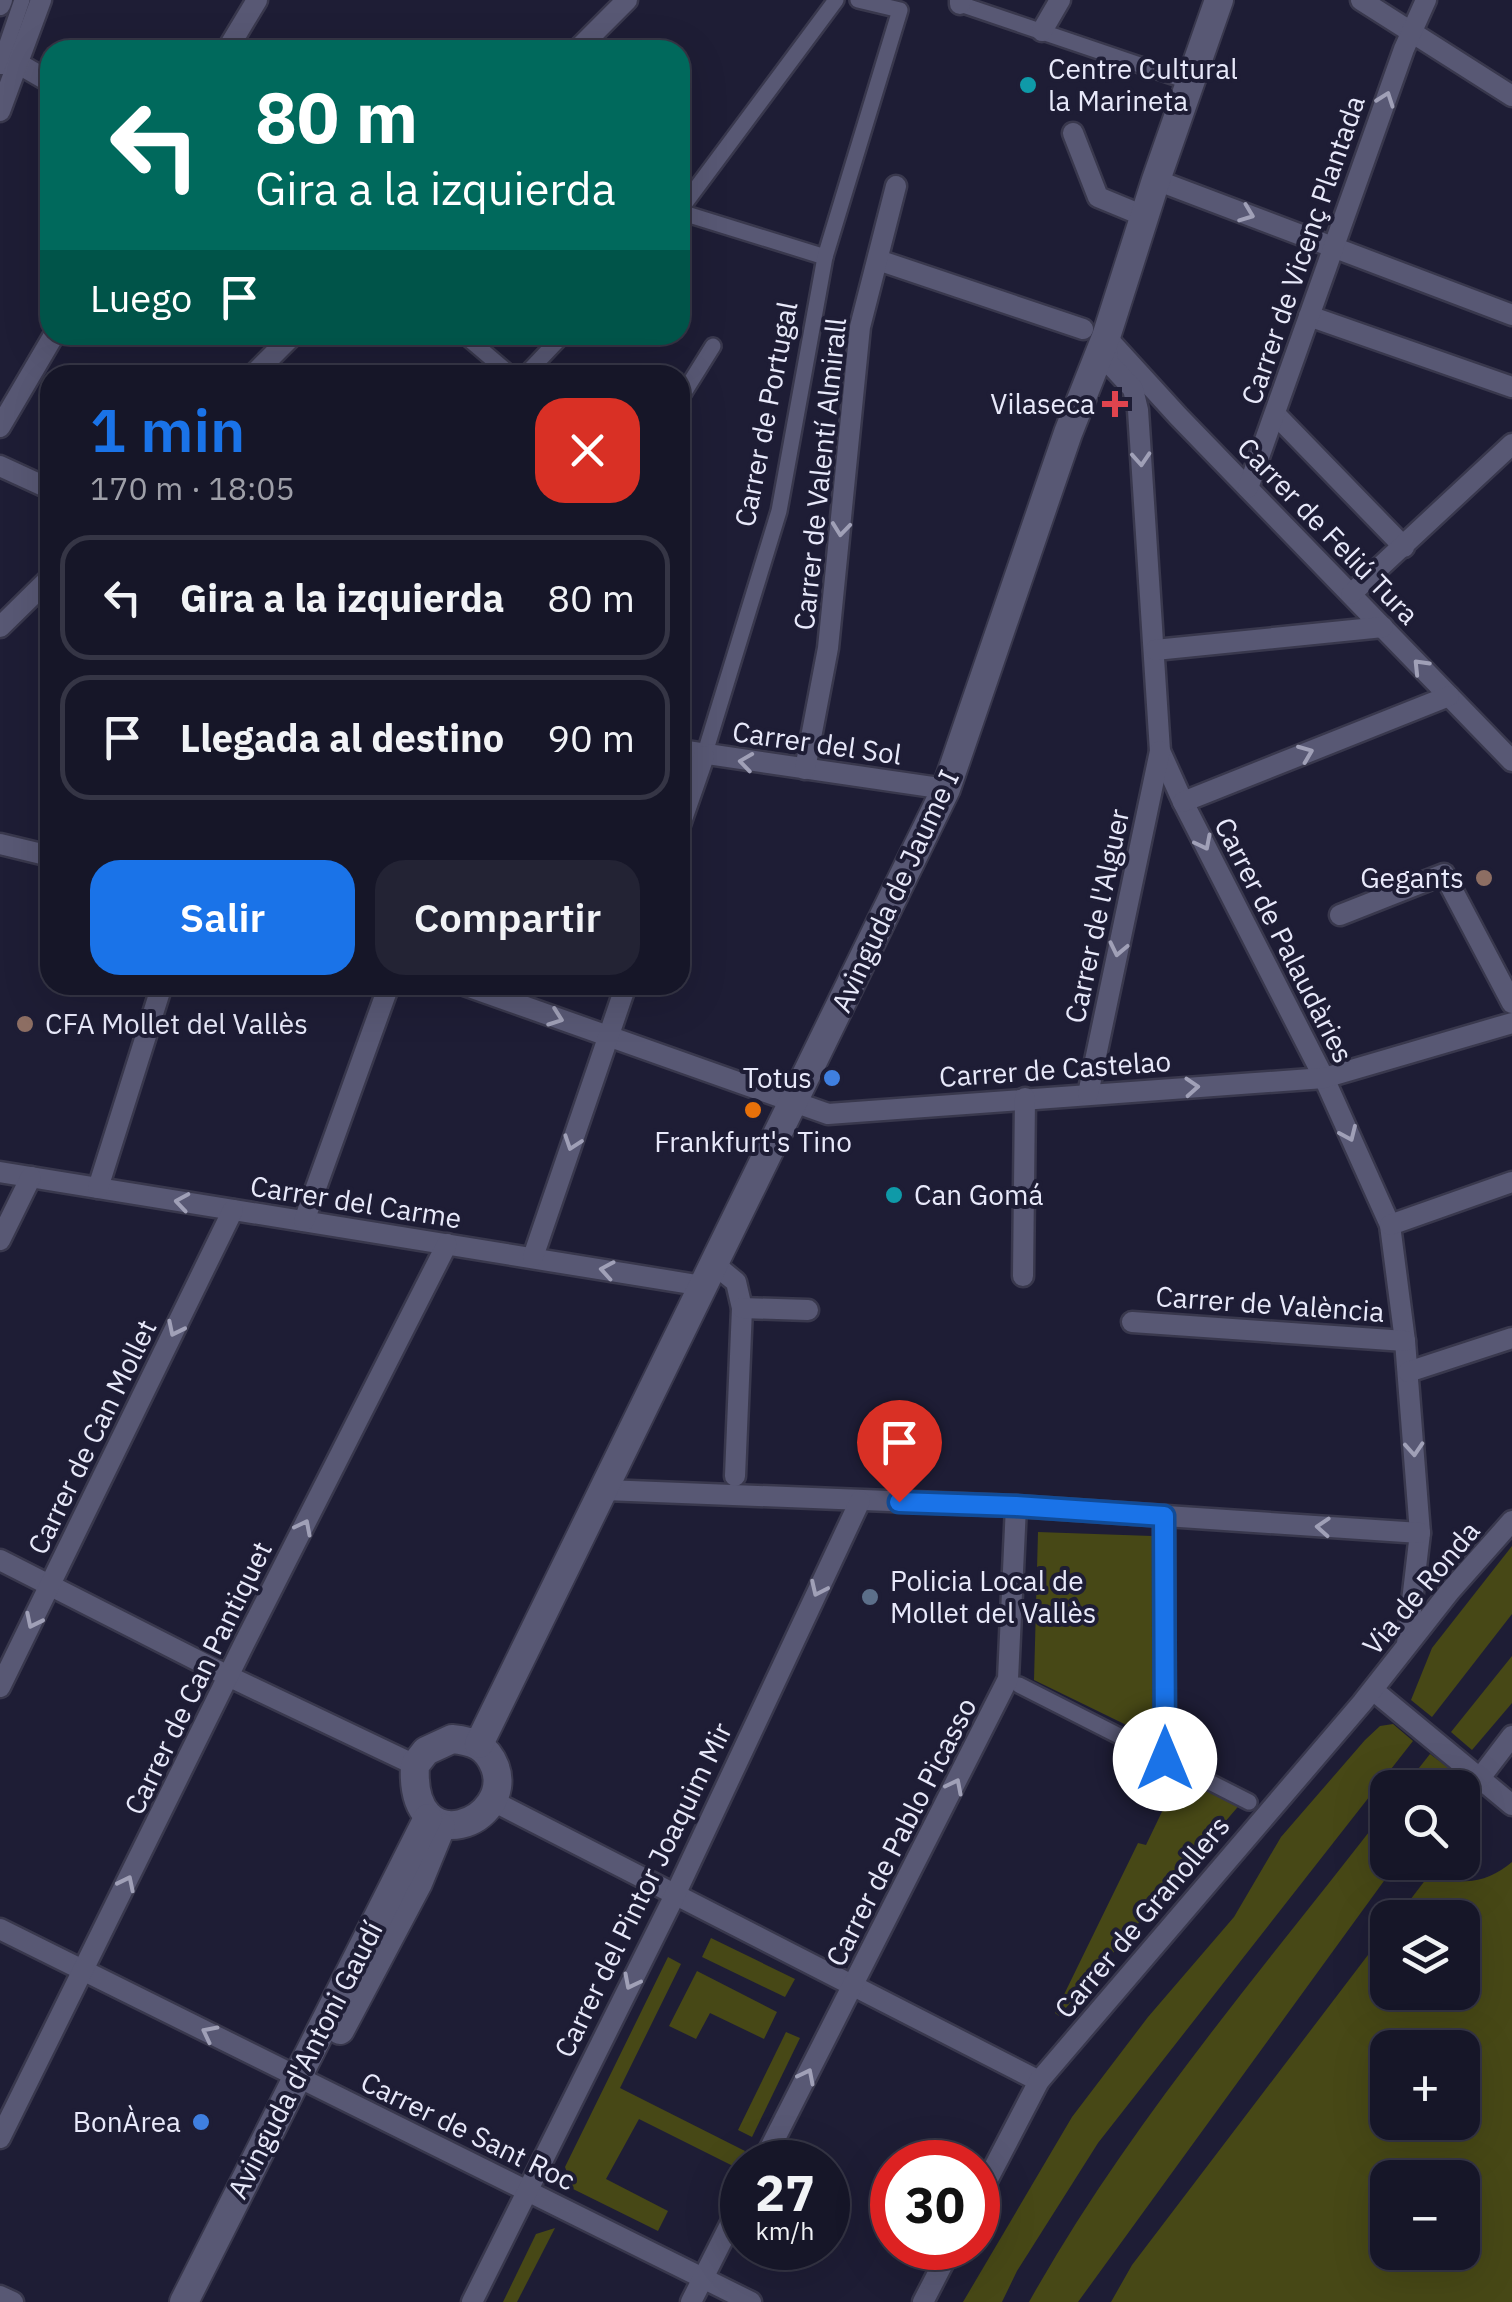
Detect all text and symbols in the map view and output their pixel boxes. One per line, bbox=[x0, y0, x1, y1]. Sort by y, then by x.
place label: Centre Cultural la Marineta bbox=[1048, 50, 1238, 119]
text: 80 m bbox=[255, 71, 418, 162]
marker: Centre Cultural la Marineta bbox=[1017, 74, 1039, 96]
icon: left bbox=[90, 80, 220, 210]
street label: Carrer de Vicenç Plantada bbox=[1232, 90, 1373, 409]
one-way arrow bbox=[1374, 92, 1394, 109]
text: Gira a la izquierda bbox=[255, 159, 616, 217]
one-way arrow bbox=[1238, 202, 1255, 223]
icon: arrive bbox=[212, 270, 267, 325]
text: Luego bbox=[90, 273, 192, 322]
street label: Carrer de Portugal bbox=[726, 298, 805, 530]
street label: Carrer de Valentí Almirall bbox=[785, 316, 854, 632]
place label: Vilaseca bbox=[990, 385, 1095, 422]
text: 1 min bbox=[90, 390, 245, 469]
marker: Vilaseca bbox=[1104, 393, 1126, 415]
button: close bbox=[535, 398, 640, 503]
street label: Carrer de Feliú Tura bbox=[1229, 429, 1427, 632]
one-way arrow bbox=[1130, 451, 1151, 467]
text: 170 m · 18:05 bbox=[90, 467, 295, 509]
one-way arrow bbox=[831, 521, 853, 537]
icon: left bbox=[95, 570, 150, 625]
text: Gira a la izquierda bbox=[180, 573, 504, 622]
text: 80 m bbox=[547, 573, 635, 622]
one-way arrow bbox=[1414, 659, 1432, 677]
icon: arrive bbox=[95, 710, 150, 765]
street label: Carrer del Sol bbox=[730, 712, 904, 773]
text: Llegada al destino bbox=[180, 713, 504, 762]
text: 90 m bbox=[547, 713, 635, 762]
one-way arrow bbox=[1296, 744, 1313, 764]
one-way arrow bbox=[737, 752, 754, 773]
street label: Avinguda de Jaume I bbox=[822, 764, 967, 1018]
street label: Carrer de l'Alguer bbox=[1056, 805, 1137, 1026]
street label: Carrer de Palaudàries bbox=[1206, 811, 1362, 1069]
one-way arrow bbox=[1192, 833, 1211, 851]
place label: Gegants bbox=[1360, 859, 1464, 896]
button: Salir bbox=[90, 860, 355, 975]
button: Compartir bbox=[375, 860, 640, 975]
marker: Gegants bbox=[1473, 867, 1495, 889]
one-way arrow bbox=[1109, 940, 1130, 957]
place label: CFA Mollet del Vallès bbox=[45, 1005, 308, 1042]
one-way arrow bbox=[546, 1006, 563, 1027]
marker: CFA Mollet del Vallès bbox=[14, 1013, 36, 1035]
street label: Carrer de Castelao bbox=[938, 1042, 1172, 1095]
place label: Totus bbox=[743, 1059, 812, 1096]
marker: Totus bbox=[821, 1067, 843, 1089]
one-way arrow bbox=[1185, 1077, 1201, 1098]
marker: Frankfurt's Tino bbox=[742, 1099, 764, 1121]
place label: Frankfurt's Tino bbox=[654, 1123, 852, 1160]
one-way arrow bbox=[1337, 1124, 1357, 1142]
one-way arrow bbox=[563, 1134, 583, 1151]
street label: Carrer del Carme bbox=[248, 1167, 464, 1236]
place label: Can Gomá bbox=[914, 1176, 1043, 1213]
marker: Can Gomá bbox=[883, 1184, 905, 1206]
one-way arrow bbox=[174, 1192, 190, 1213]
one-way arrow bbox=[598, 1260, 615, 1281]
street label: Carrer de València bbox=[1154, 1277, 1386, 1330]
street label: Carrer de Can Mollet bbox=[19, 1313, 164, 1560]
one-way arrow bbox=[168, 1319, 188, 1337]
pin bbox=[857, 1400, 942, 1503]
icon: arrive bbox=[872, 1415, 927, 1470]
one-way arrow bbox=[1403, 1441, 1424, 1457]
street label: Via de Ronda bbox=[1354, 1513, 1488, 1662]
one-way arrow bbox=[1315, 1516, 1331, 1538]
one-way arrow bbox=[291, 1519, 311, 1537]
street label: Carrer de Can Pantiquet bbox=[115, 1535, 280, 1821]
place label: Policia Local de Mollet del Vallès bbox=[890, 1562, 1096, 1631]
one-way arrow bbox=[811, 1579, 831, 1597]
marker: Policia Local de Mollet del Vallès bbox=[859, 1586, 881, 1608]
one-way arrow bbox=[25, 1611, 45, 1629]
street label: Carrer de Pablo Picasso bbox=[817, 1691, 984, 1972]
position arrow bbox=[1113, 1707, 1217, 1811]
street label: Carrer del Pintor Joaquim Mir bbox=[545, 1716, 740, 2063]
map controls bbox=[1370, 1770, 1480, 2270]
button: search bbox=[1370, 1770, 1480, 1880]
one-way arrow bbox=[942, 1779, 962, 1797]
street label: Carrer de Granollers bbox=[1046, 1808, 1237, 2026]
one-way arrow bbox=[114, 1875, 134, 1893]
button: layers bbox=[1370, 1900, 1480, 2010]
street label: Avinguda d'Antoni Gaudí bbox=[219, 1915, 391, 2205]
one-way arrow bbox=[624, 1971, 643, 1989]
one-way arrow bbox=[201, 2026, 219, 2045]
button: + bbox=[1370, 2030, 1480, 2140]
street label: Carrer de Sant Roc bbox=[355, 2063, 582, 2198]
one-way arrow bbox=[795, 2068, 814, 2086]
place label: BonÀrea bbox=[73, 2103, 181, 2140]
marker: BonÀrea bbox=[190, 2111, 212, 2133]
speed limit sign: 30 bbox=[870, 2140, 1000, 2270]
text: 27 bbox=[755, 2160, 815, 2225]
button: − bbox=[1370, 2160, 1480, 2270]
text: km/h bbox=[756, 2214, 814, 2247]

